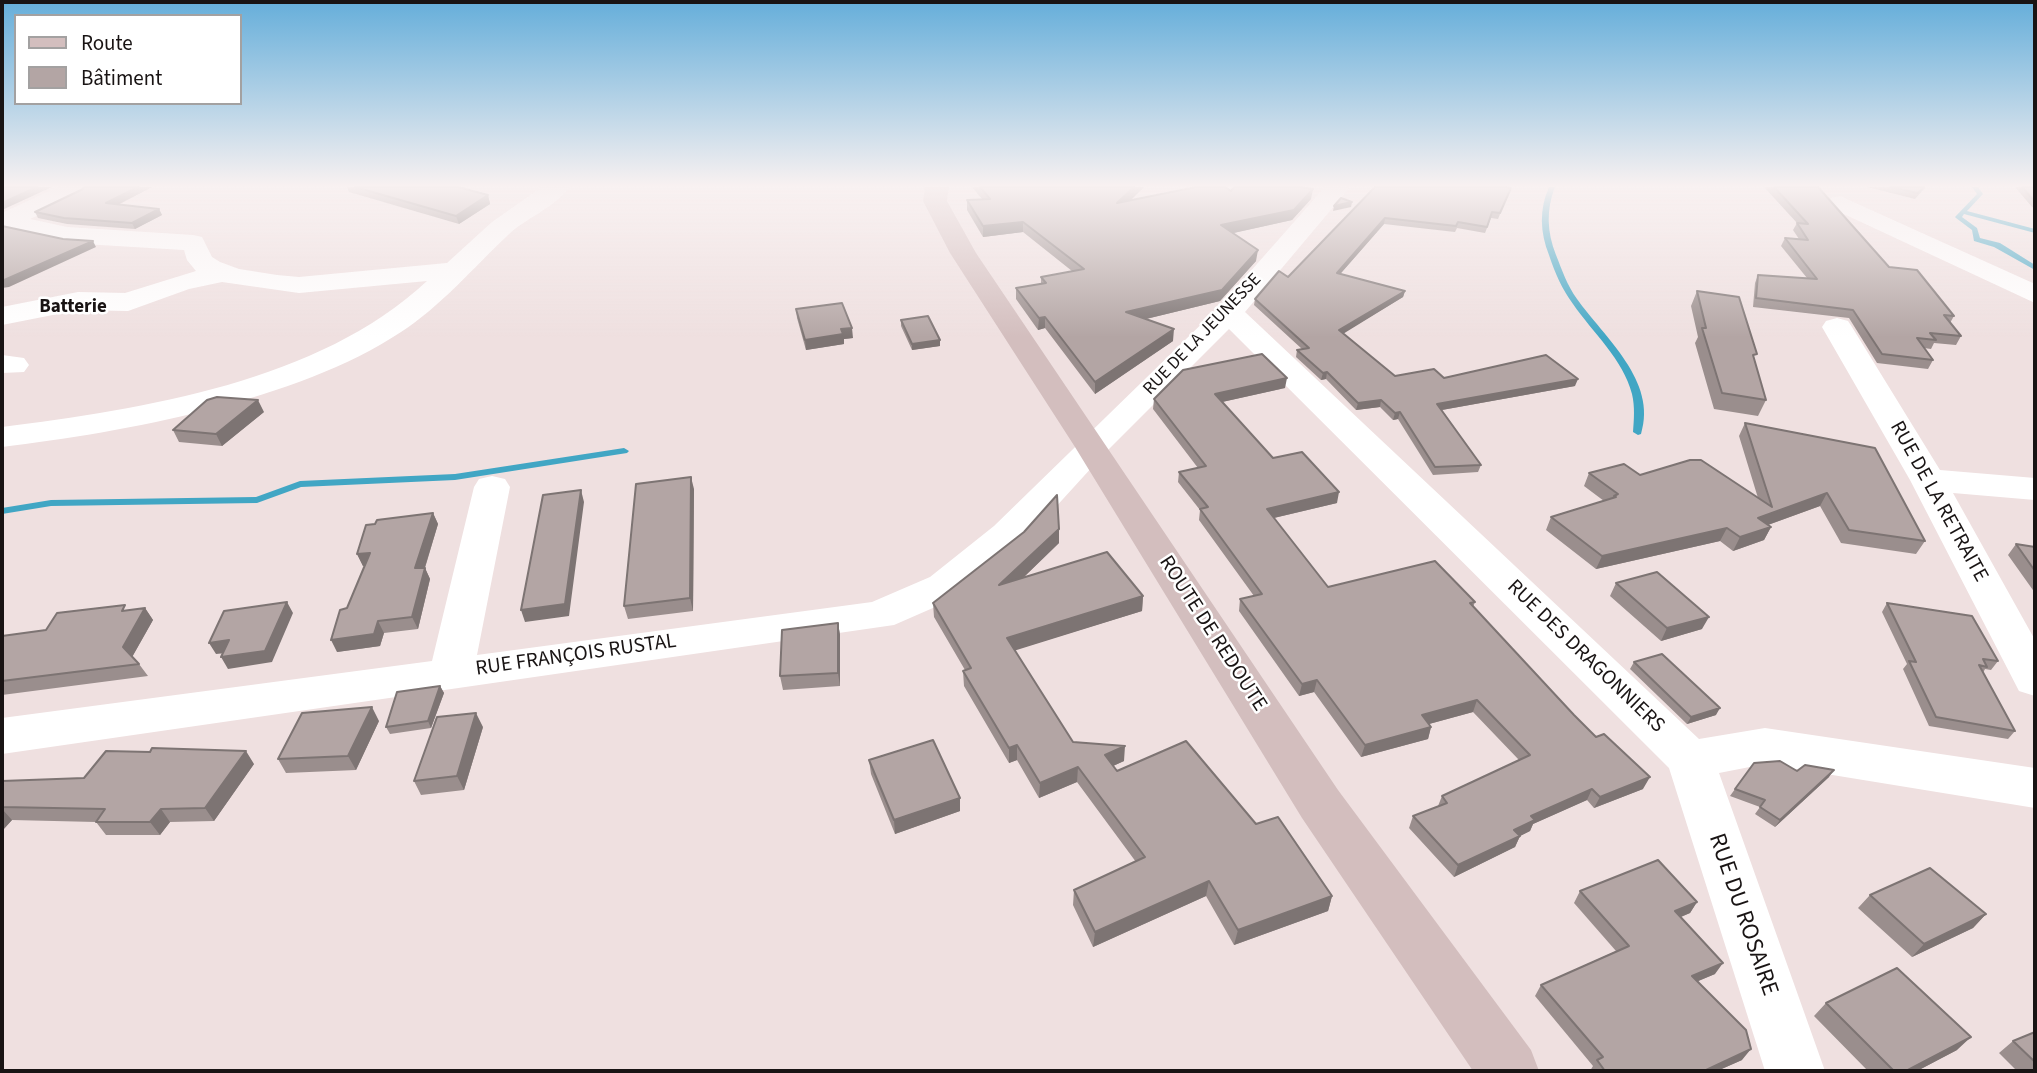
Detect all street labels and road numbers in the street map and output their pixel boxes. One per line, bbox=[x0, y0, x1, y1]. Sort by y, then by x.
street label: RUE DE LA JEUNESSE bbox=[1139, 270, 1267, 400]
street label: RUE DE LA RETRAITE bbox=[1883, 417, 1993, 587]
street label: ROUTE DE REDOUTE bbox=[1152, 552, 1272, 716]
street label: RUE DES DRAGONNIERS bbox=[1501, 575, 1669, 739]
street label: RUE FRANÇOIS RUSTAL bbox=[474, 629, 678, 683]
street label: RUE DU ROSAIRE bbox=[1701, 830, 1783, 1000]

